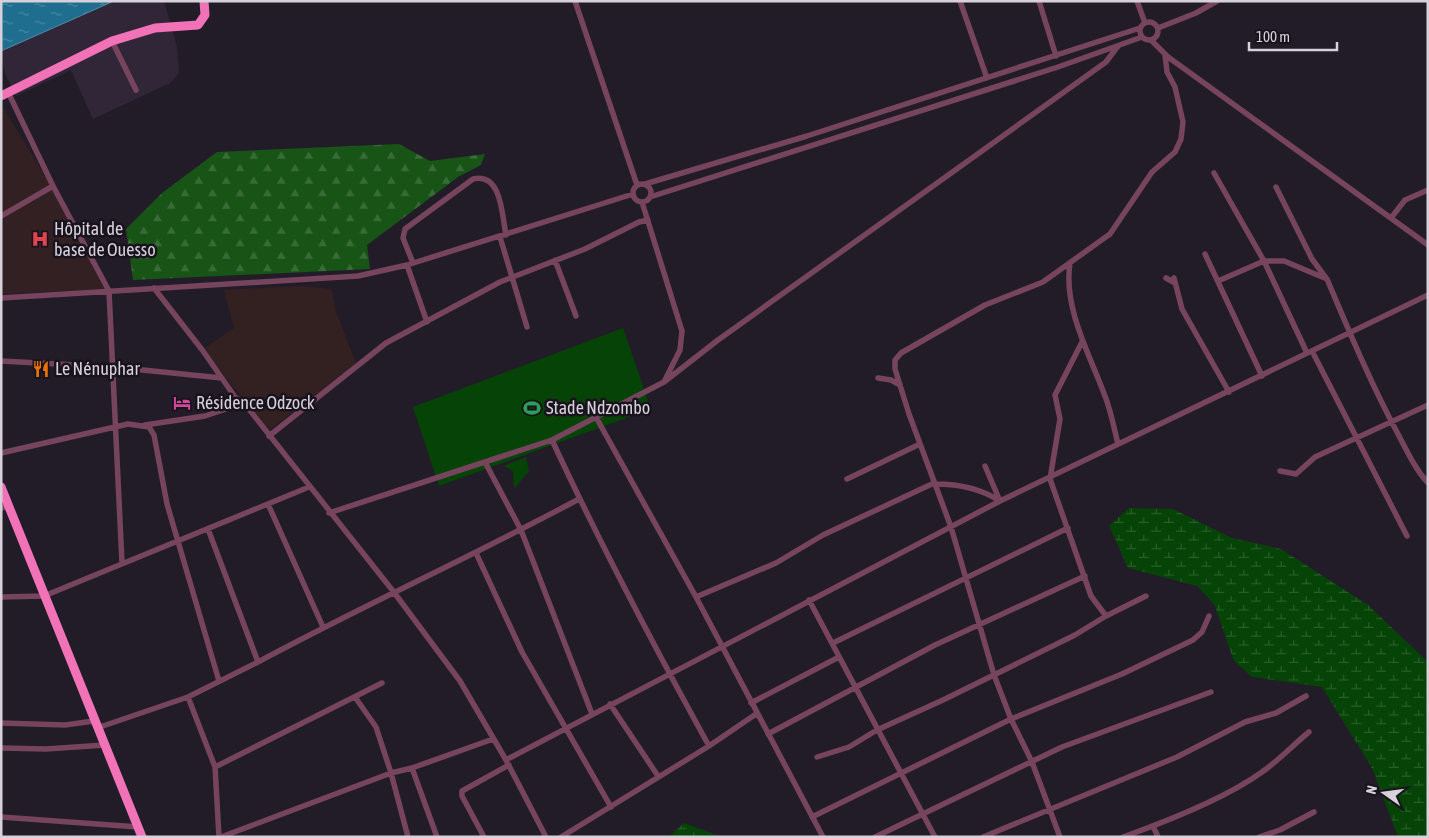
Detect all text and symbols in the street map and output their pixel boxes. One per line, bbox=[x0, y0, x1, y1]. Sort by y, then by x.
scale bar bbox=[1249, 20, 1336, 52]
text: 100 m bbox=[1256, 28, 1290, 45]
place label: Hôpital de base de Ouesso bbox=[54, 218, 156, 260]
hospital icon: Hôpital de base de Ouesso bbox=[30, 229, 50, 249]
place label: Le Nénuphar bbox=[55, 358, 140, 379]
restaurant icon: Le Nénuphar bbox=[31, 359, 51, 379]
place label: Résidence Odzock bbox=[196, 392, 315, 413]
hotel icon: Résidence Odzock bbox=[172, 393, 192, 413]
place label: Stade Ndzombo bbox=[546, 397, 650, 418]
sports icon: Stade Ndzombo bbox=[522, 398, 542, 418]
north arrow bbox=[1359, 768, 1409, 818]
text: N bbox=[1363, 784, 1380, 796]

